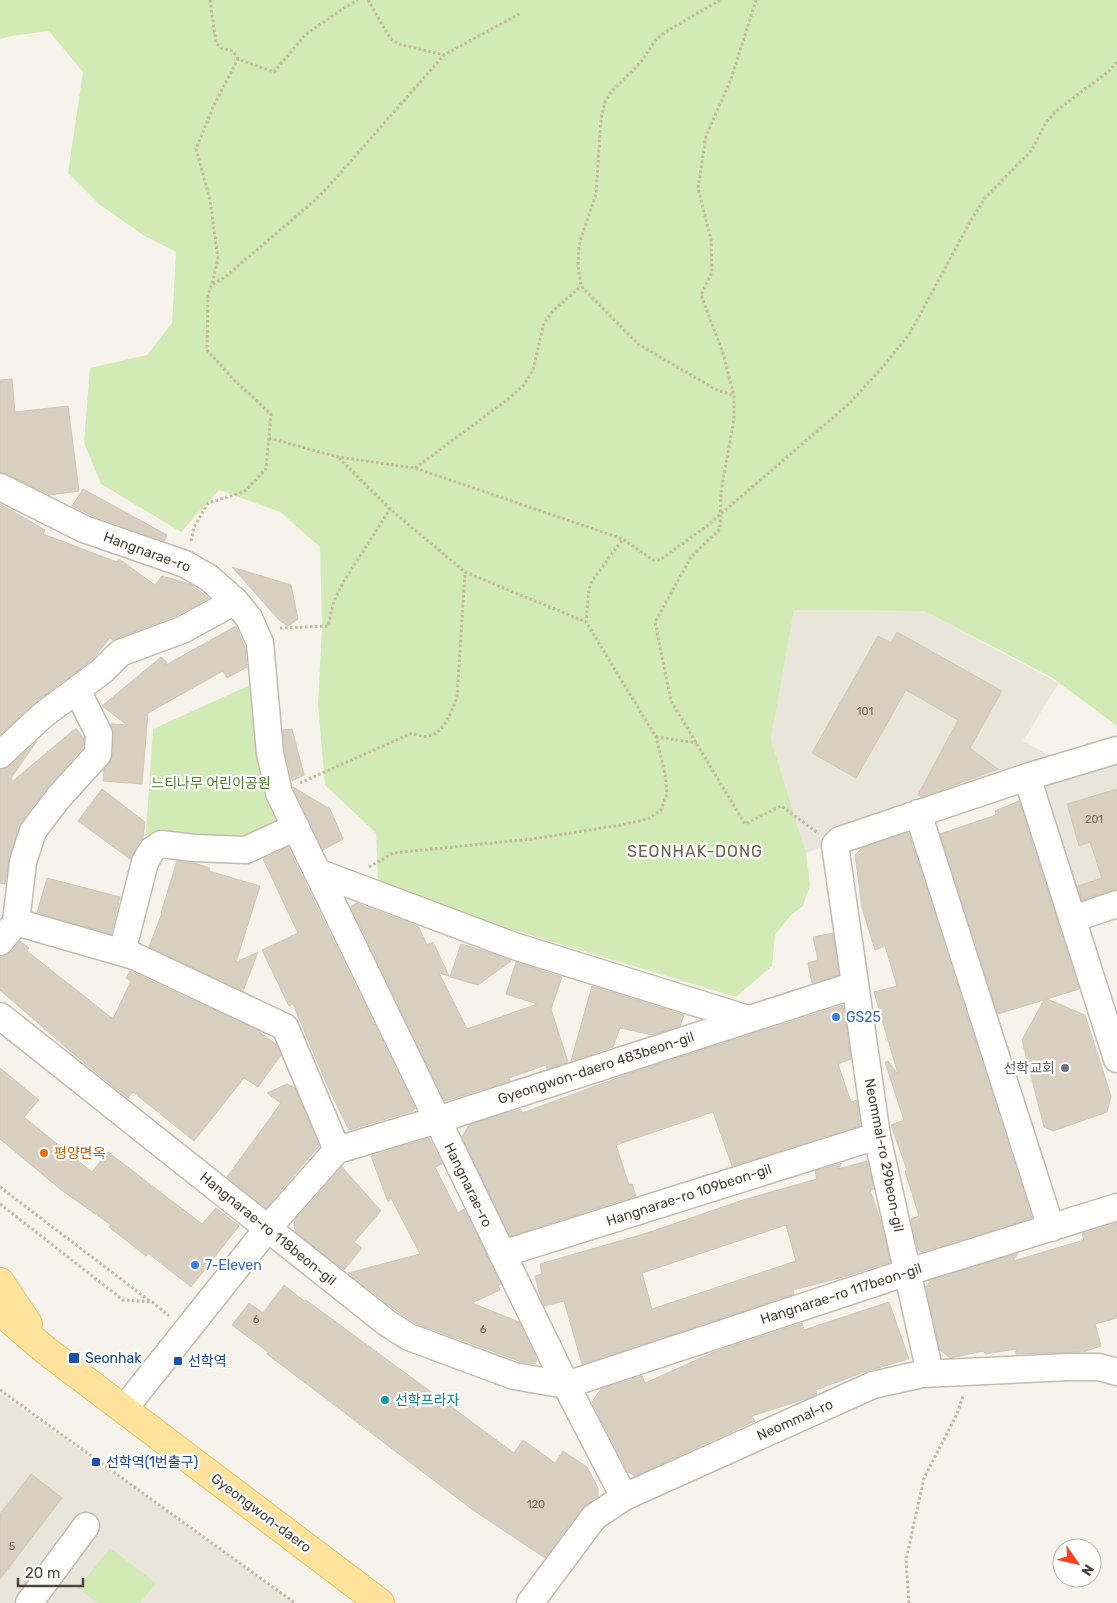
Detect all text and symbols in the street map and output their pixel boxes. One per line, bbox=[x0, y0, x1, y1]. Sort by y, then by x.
street label: Hangnarae-ro bbox=[101, 528, 193, 576]
house number: 101 bbox=[857, 705, 873, 718]
park label: 느티나무 어린이공원 bbox=[151, 775, 271, 792]
house number: 201 bbox=[1085, 813, 1103, 826]
district label: SEONHAK-DONG bbox=[627, 842, 763, 861]
place label: GS25 bbox=[846, 1009, 881, 1026]
marker: GS25 bbox=[830, 1011, 842, 1023]
street label: Gyeongwon-daero 483beon-gil bbox=[496, 1028, 696, 1108]
place label: 선학교회 bbox=[1003, 1060, 1055, 1077]
marker: 선학교회 bbox=[1059, 1062, 1071, 1074]
street label: Neommal-ro 29beon-gil bbox=[861, 1077, 907, 1233]
street label: Hangnarae-ro bbox=[440, 1140, 496, 1230]
place label: 평양면옥 bbox=[54, 1145, 106, 1162]
marker: 평양면옥 bbox=[38, 1147, 50, 1159]
street label: Hangnarae-ro 109beon-gil bbox=[604, 1160, 774, 1230]
street label: Hangnarae-ro 118beon-gil bbox=[196, 1169, 340, 1289]
place label: 7-Eleven bbox=[205, 1257, 262, 1274]
marker: 7-Eleven bbox=[189, 1259, 201, 1271]
street label: Hangnarae-ro 117beon-gil bbox=[758, 1260, 924, 1328]
house number: 6 bbox=[253, 1313, 260, 1326]
house number: 6 bbox=[480, 1323, 487, 1336]
place label: Seonhak bbox=[85, 1350, 142, 1367]
marker: Seonhak bbox=[67, 1351, 81, 1365]
place label: 선학역 bbox=[188, 1353, 227, 1370]
marker: 선학역 bbox=[172, 1355, 184, 1367]
place label: 선학프라자 bbox=[395, 1392, 460, 1409]
marker: 선학프라자 bbox=[379, 1394, 391, 1406]
street label: Neommal-ro bbox=[754, 1396, 836, 1444]
place label: 선학역(1번출구) bbox=[106, 1454, 198, 1471]
marker: 선학역(1번출구) bbox=[90, 1456, 102, 1468]
street label: Gyeongwon-daero bbox=[207, 1470, 315, 1556]
house number: 120 bbox=[527, 1498, 545, 1511]
north arrow bbox=[1052, 1538, 1102, 1588]
house number: 5 bbox=[9, 1540, 16, 1553]
scale bar bbox=[18, 1556, 82, 1588]
text: N bbox=[1077, 1561, 1097, 1579]
text: 20 m bbox=[25, 1564, 60, 1582]

